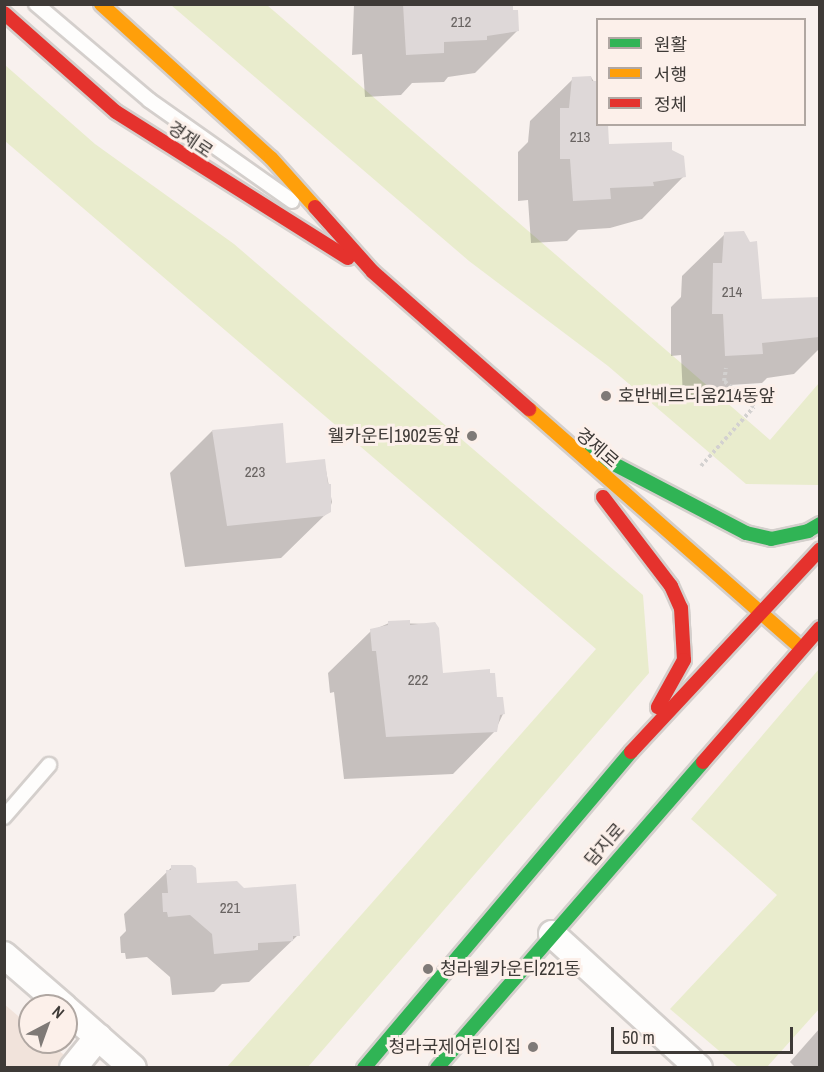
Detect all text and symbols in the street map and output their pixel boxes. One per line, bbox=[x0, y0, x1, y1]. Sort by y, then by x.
house number: 212 bbox=[451, 13, 471, 31]
legend bbox=[596, 18, 806, 126]
text: 원활 bbox=[654, 32, 687, 57]
text: 서행 bbox=[654, 62, 687, 87]
text: 정체 bbox=[654, 92, 687, 117]
street label: 경제로 bbox=[163, 117, 217, 163]
house number: 213 bbox=[570, 128, 590, 146]
house number: 214 bbox=[722, 283, 742, 301]
place label: 호반베르디움214동앞 bbox=[618, 385, 775, 407]
marker: 호반베르디움214동앞 bbox=[599, 389, 613, 403]
street label: 경제로 bbox=[571, 424, 623, 472]
place label: 웰카운티1902동앞 bbox=[328, 425, 460, 447]
marker: 웰카운티1902동앞 bbox=[465, 429, 479, 443]
house number: 223 bbox=[245, 463, 265, 481]
house number: 222 bbox=[408, 671, 428, 689]
street label: 담지로 bbox=[581, 819, 629, 871]
house number: 221 bbox=[220, 899, 240, 917]
place label: 청라웰카운티221동 bbox=[440, 958, 581, 980]
marker: 청라웰카운티221동 bbox=[421, 962, 435, 976]
north arrow bbox=[18, 994, 78, 1054]
text: N bbox=[48, 1001, 69, 1023]
scale bar bbox=[614, 1015, 796, 1053]
text: 50 m bbox=[622, 1025, 655, 1050]
place label: 청라국제어린이집 bbox=[389, 1036, 521, 1058]
marker: 청라국제어린이집 bbox=[526, 1040, 540, 1054]

